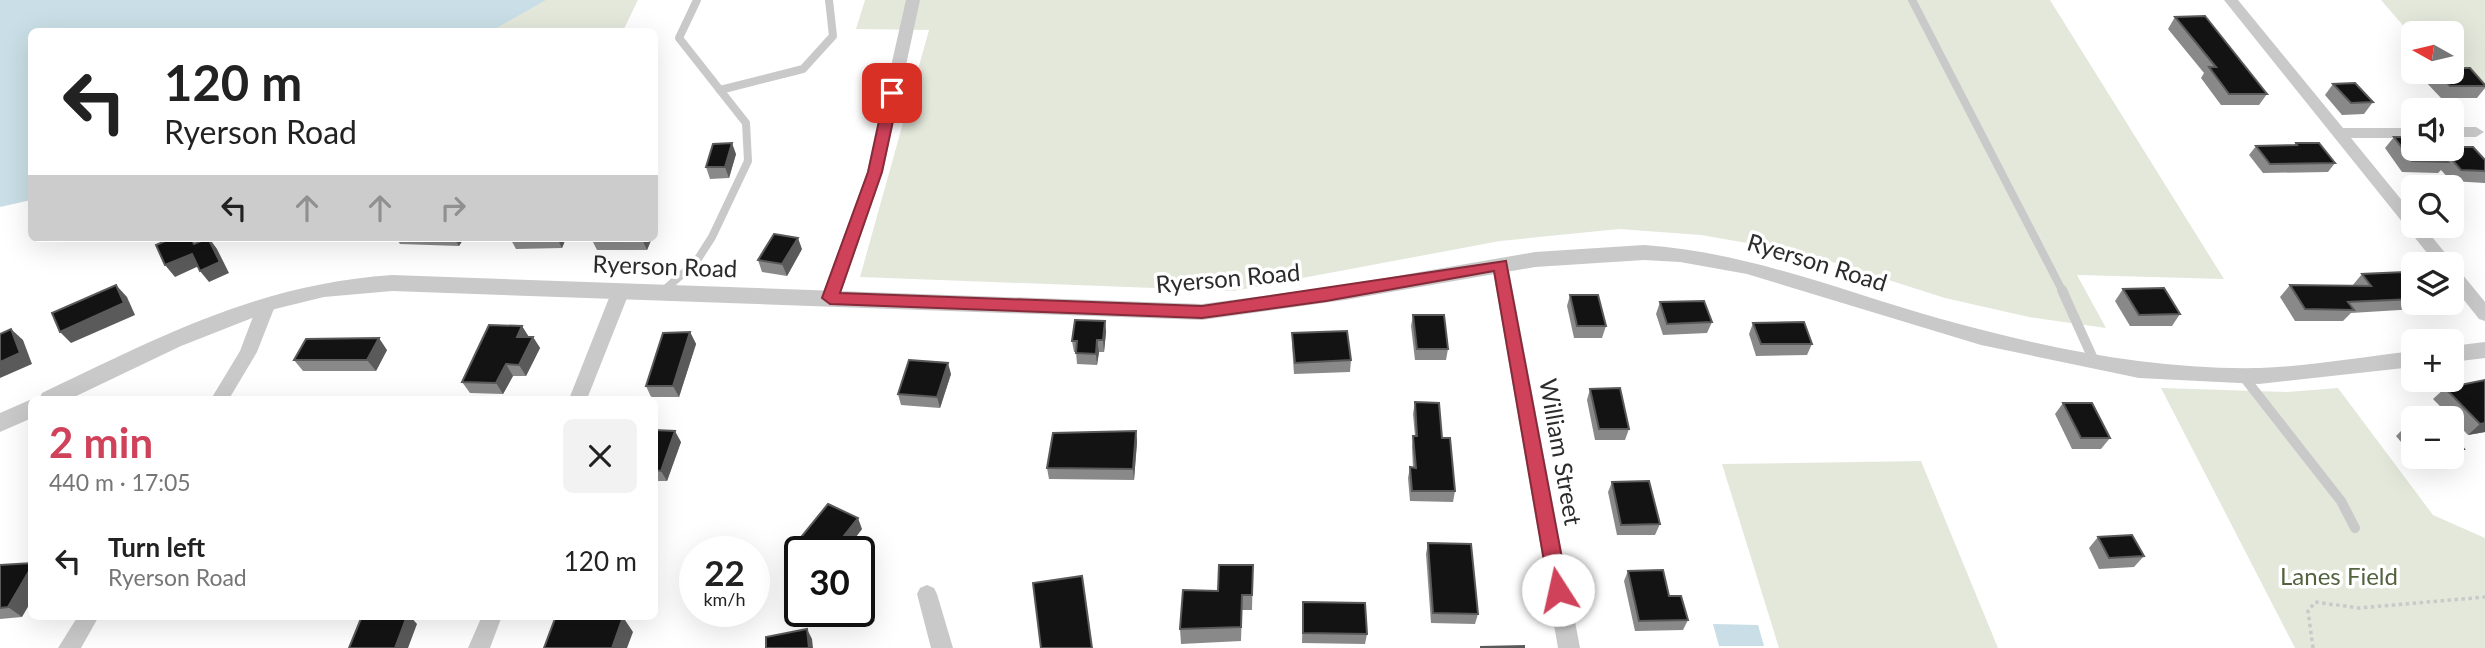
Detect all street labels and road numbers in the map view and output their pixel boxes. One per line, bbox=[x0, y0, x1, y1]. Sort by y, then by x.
street label: Ryerson Road bbox=[1744, 227, 1891, 297]
street label: Ryerson Road bbox=[592, 248, 738, 283]
street label: Ryerson Road bbox=[1154, 257, 1301, 298]
street label: William Street bbox=[1534, 376, 1589, 528]

